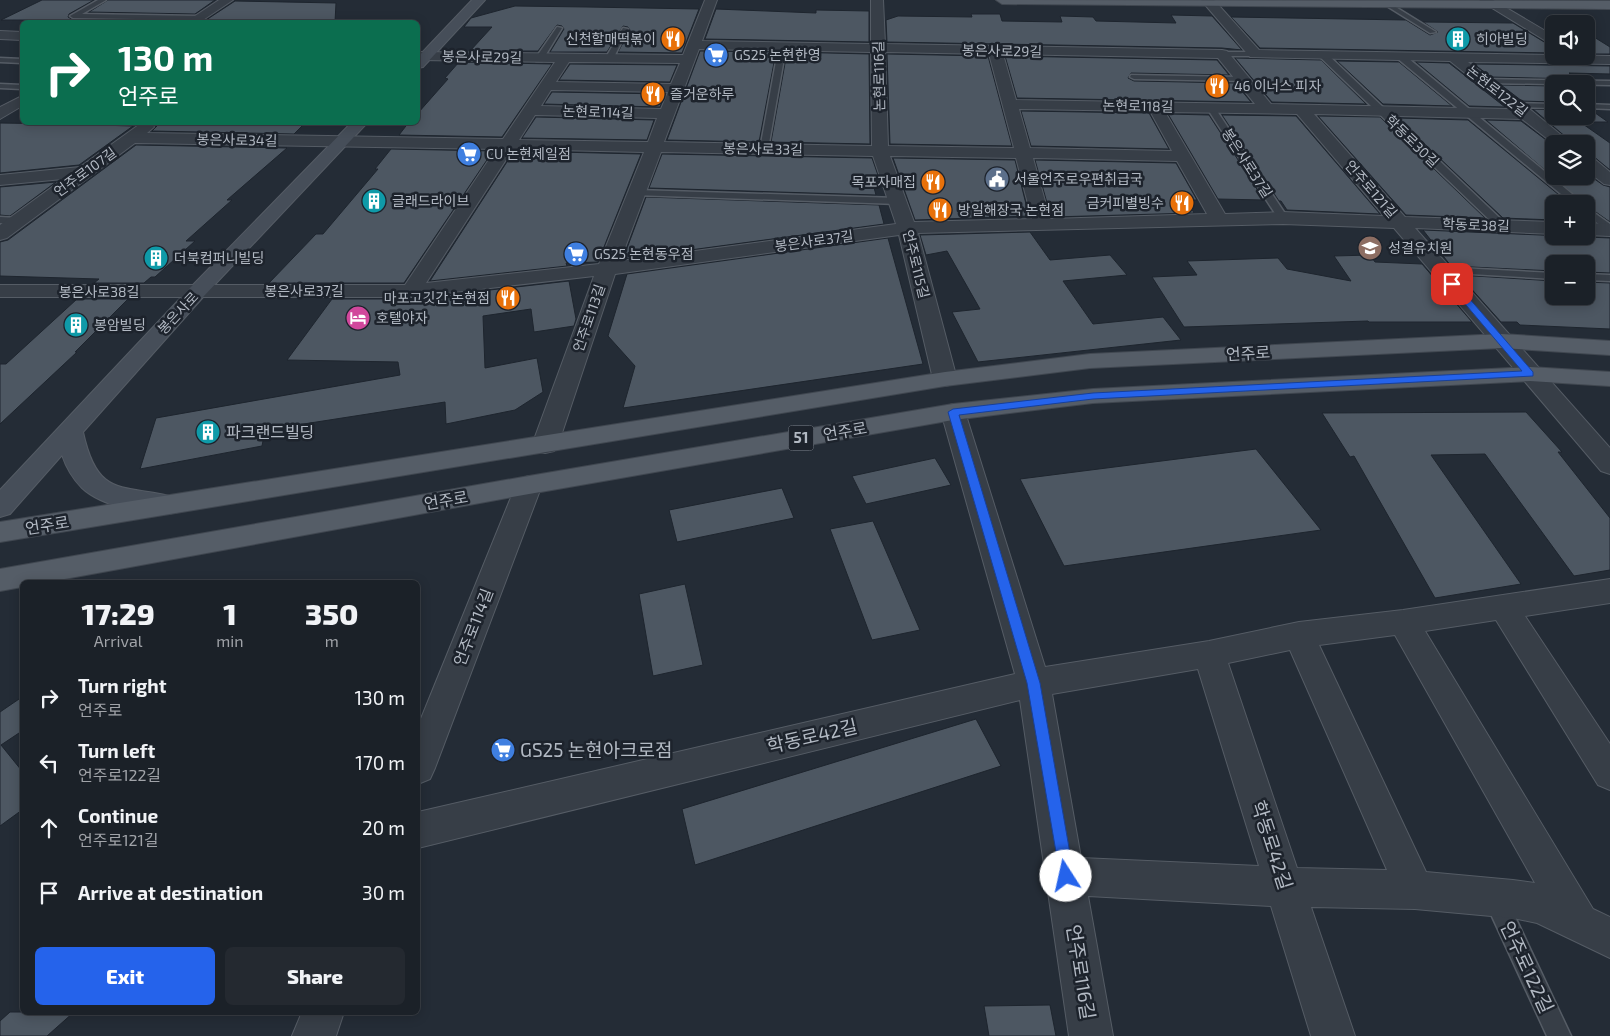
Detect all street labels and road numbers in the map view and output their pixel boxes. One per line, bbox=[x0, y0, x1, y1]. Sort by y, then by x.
street label: 논현로116길 bbox=[869, 41, 888, 111]
street label: 봉은사로29길 bbox=[962, 41, 1042, 60]
street label: 봉은사로29길 bbox=[442, 47, 522, 66]
street label: 논현로122길 bbox=[1463, 61, 1531, 120]
street label: 논현로118길 bbox=[1102, 96, 1174, 115]
street label: 논현로114길 bbox=[562, 102, 634, 121]
street label: 학동로30길 bbox=[1382, 111, 1443, 170]
street label: 봉은사로37길 bbox=[1219, 125, 1276, 201]
street label: 봉은사로34길 bbox=[196, 130, 278, 149]
street label: 봉은사로33길 bbox=[723, 139, 803, 158]
street label: 언주로107길 bbox=[50, 143, 119, 200]
street label: 언주로121길 bbox=[1342, 156, 1401, 221]
street label: 학동로38길 bbox=[1442, 215, 1510, 234]
street label: 봉은사로37길 bbox=[773, 227, 854, 254]
street label: 언주로115길 bbox=[900, 228, 933, 300]
street label: 봉은사로37길 bbox=[264, 282, 344, 299]
street label: 언주로113길 bbox=[569, 282, 608, 354]
street label: 봉은사로38길 bbox=[59, 283, 139, 300]
street label: 봉은사로 bbox=[154, 288, 201, 337]
street label: 언주로 bbox=[1225, 342, 1271, 363]
street label: 언주로 bbox=[822, 417, 869, 444]
road number: 51 bbox=[788, 426, 814, 450]
street label: 언주로 bbox=[423, 486, 470, 513]
street label: 언주로 bbox=[24, 512, 70, 537]
street label: 언주로114길 bbox=[449, 585, 496, 668]
street label: 학동로42길 bbox=[764, 714, 859, 757]
street label: 학동로42길 bbox=[1247, 797, 1298, 892]
street label: 언주로122길 bbox=[1496, 917, 1559, 1016]
street label: 언주로116길 bbox=[1063, 923, 1100, 1021]

